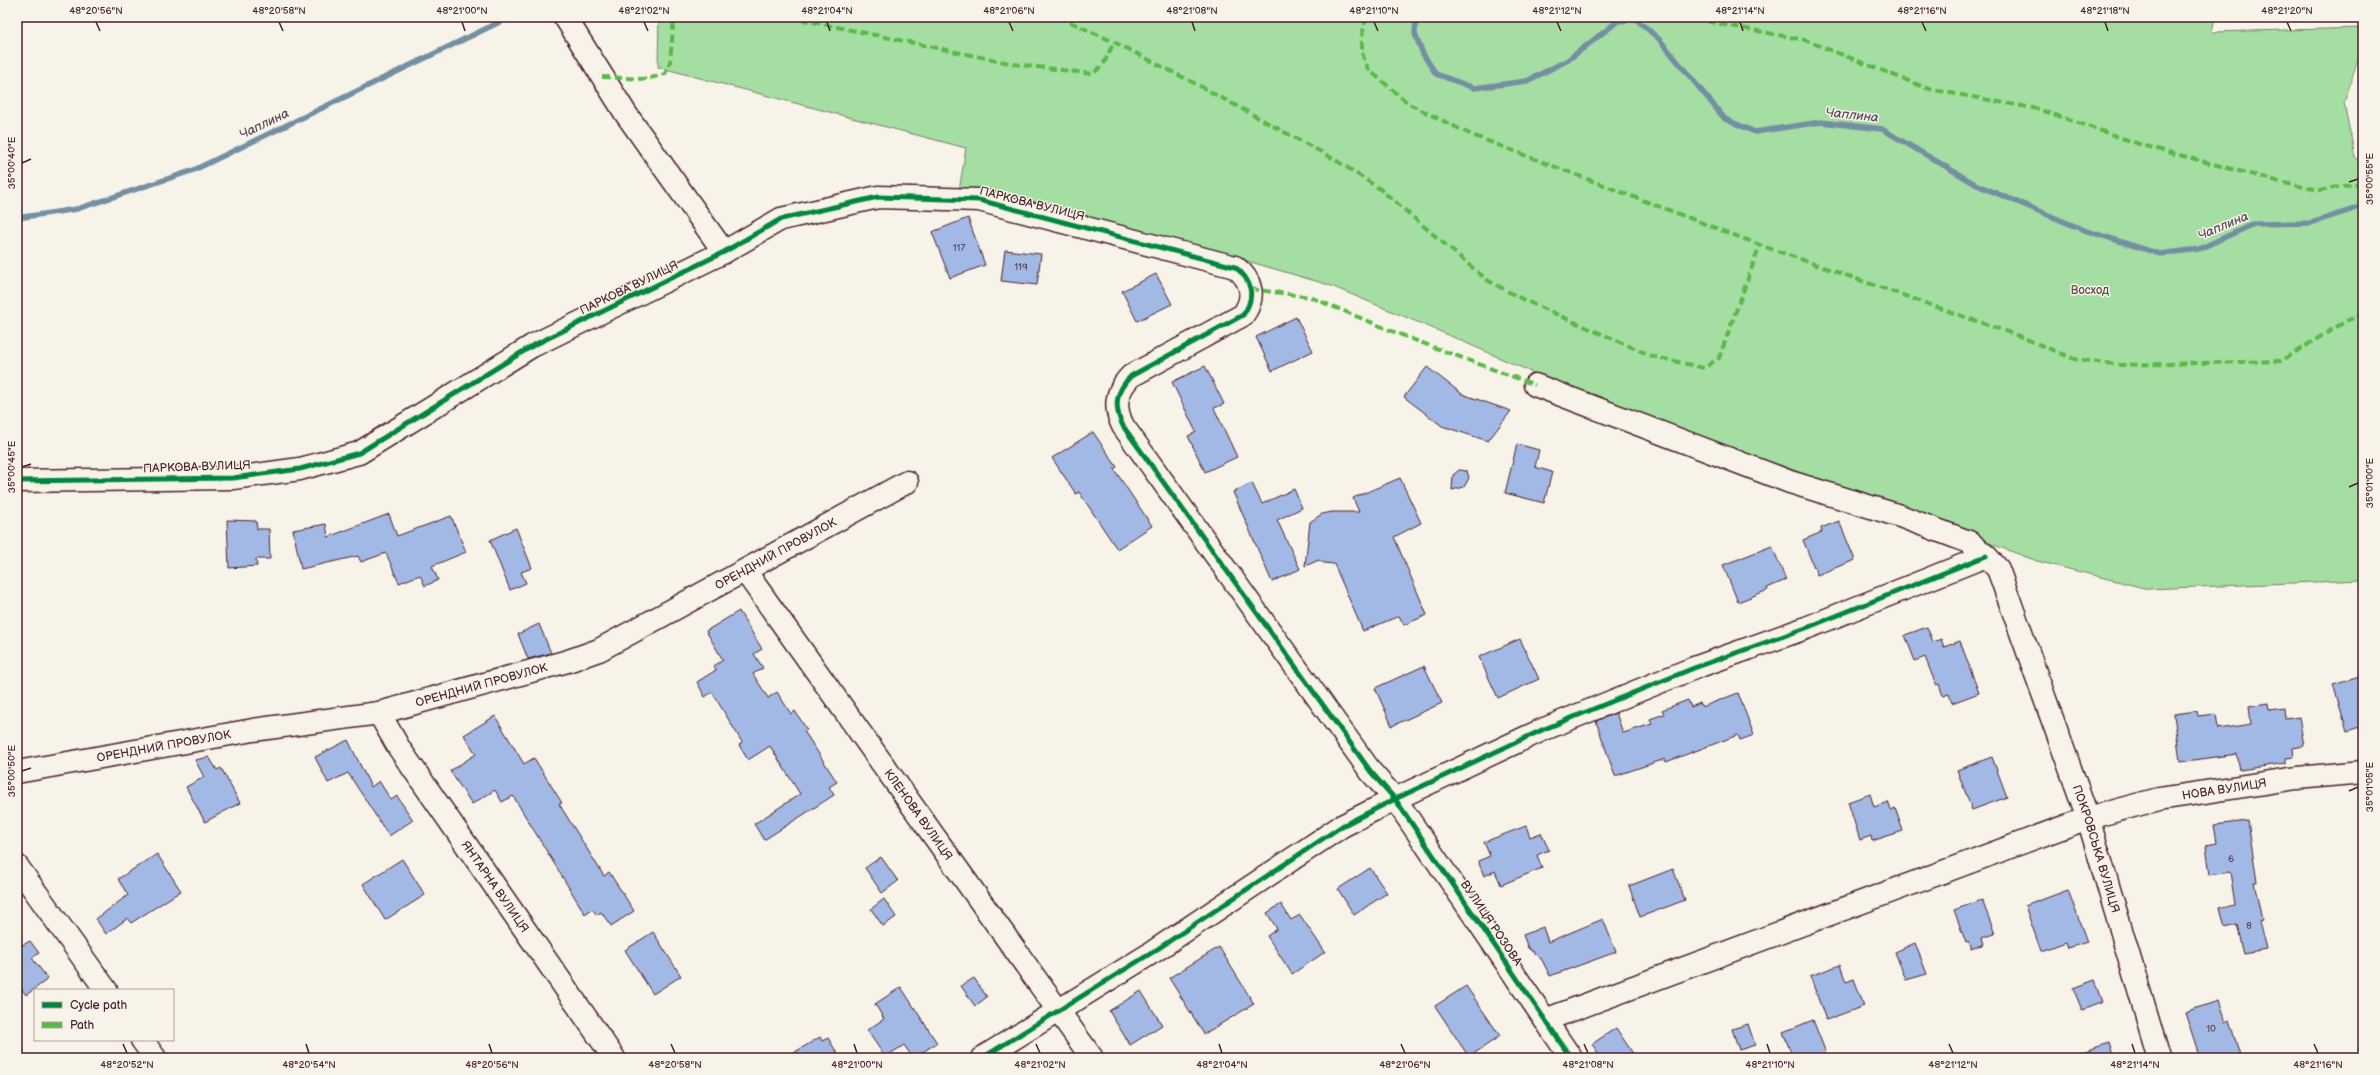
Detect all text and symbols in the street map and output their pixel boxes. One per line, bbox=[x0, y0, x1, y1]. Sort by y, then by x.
text: 48°20'56"N bbox=[69, 5, 123, 17]
text: 48°20'58"N bbox=[252, 5, 306, 17]
text: 48°21'00"N bbox=[436, 5, 488, 17]
text: 48°21'02"N bbox=[618, 5, 670, 17]
text: 48°21'04"N bbox=[801, 5, 853, 17]
text: 48°21'06"N bbox=[983, 5, 1035, 17]
text: 48°21'08"N bbox=[1166, 5, 1218, 17]
text: 48°21'10"N bbox=[1349, 5, 1399, 17]
text: 48°21'12"N bbox=[1532, 5, 1582, 17]
text: 48°21'14"N bbox=[1715, 5, 1765, 17]
text: 48°21'16"N bbox=[1897, 5, 1947, 17]
text: 48°21'18"N bbox=[2080, 5, 2130, 17]
text: 48°21'20"N bbox=[2261, 5, 2313, 17]
water label: Чаплина bbox=[1825, 104, 1880, 126]
water label: Чаплина bbox=[236, 105, 292, 143]
text: 35°00'40"E bbox=[6, 136, 18, 189]
text: 35°00'55"E bbox=[2364, 153, 2376, 205]
street label: ПАРКОВА ВУЛИЦЯ bbox=[978, 184, 1086, 224]
water label: Чаплина bbox=[2195, 208, 2251, 244]
house number: 117 bbox=[953, 242, 965, 254]
street label: ПАРКОВА ВУЛИЦЯ bbox=[577, 258, 681, 318]
house number: 119 bbox=[1014, 261, 1028, 273]
park label: Восход bbox=[2071, 283, 2110, 298]
text: 35°00'45"E bbox=[6, 440, 18, 493]
text: 35°01'00"E bbox=[2364, 457, 2376, 508]
street label: ПАРКОВА ВУЛИЦЯ bbox=[143, 458, 251, 476]
street label: ОРЕНДНИЙ ПРОВУЛОК bbox=[712, 514, 839, 593]
street label: ОРЕНДНИЙ ПРОВУЛОК bbox=[414, 659, 549, 710]
street label: ОРЕНДНИЙ ПРОВУЛОК bbox=[95, 727, 232, 765]
text: 35°00'50"E bbox=[6, 744, 18, 797]
text: 35°01'05"E bbox=[2364, 761, 2376, 812]
street label: КЛЕНОВА ВУЛИЦЯ bbox=[881, 766, 956, 863]
street label: НОВА ВУЛИЦЯ bbox=[2181, 775, 2268, 803]
street label: ПОКРОВСЬКА ВУЛИЦЯ bbox=[2069, 783, 2123, 914]
street label: ЯНТАРНА ВУЛИЦЯ bbox=[458, 838, 532, 935]
house number: 6 bbox=[2228, 853, 2234, 865]
street label: ВУЛИЦЯ РОЗОВА bbox=[1457, 878, 1525, 969]
house number: 8 bbox=[2246, 920, 2252, 932]
legend bbox=[34, 989, 174, 1041]
text: Cycle path bbox=[70, 998, 127, 1013]
text: Path bbox=[70, 1018, 95, 1033]
house number: 10 bbox=[2206, 1023, 2216, 1035]
text: 48°20'52"N bbox=[100, 1059, 154, 1071]
text: 48°20'54"N bbox=[282, 1059, 336, 1071]
text: 48°20'56"N bbox=[465, 1059, 519, 1071]
text: 48°20'58"N bbox=[648, 1059, 702, 1071]
text: 48°21'00"N bbox=[831, 1059, 883, 1071]
text: 48°21'02"N bbox=[1014, 1059, 1066, 1071]
text: 48°21'04"N bbox=[1196, 1059, 1248, 1071]
text: 48°21'06"N bbox=[1379, 1059, 1431, 1071]
text: 48°21'08"N bbox=[1562, 1059, 1614, 1071]
text: 48°21'10"N bbox=[1745, 1059, 1795, 1071]
text: 48°21'12"N bbox=[1928, 1059, 1978, 1071]
text: 48°21'14"N bbox=[2110, 1059, 2160, 1071]
text: 48°21'16"N bbox=[2293, 1059, 2343, 1071]

